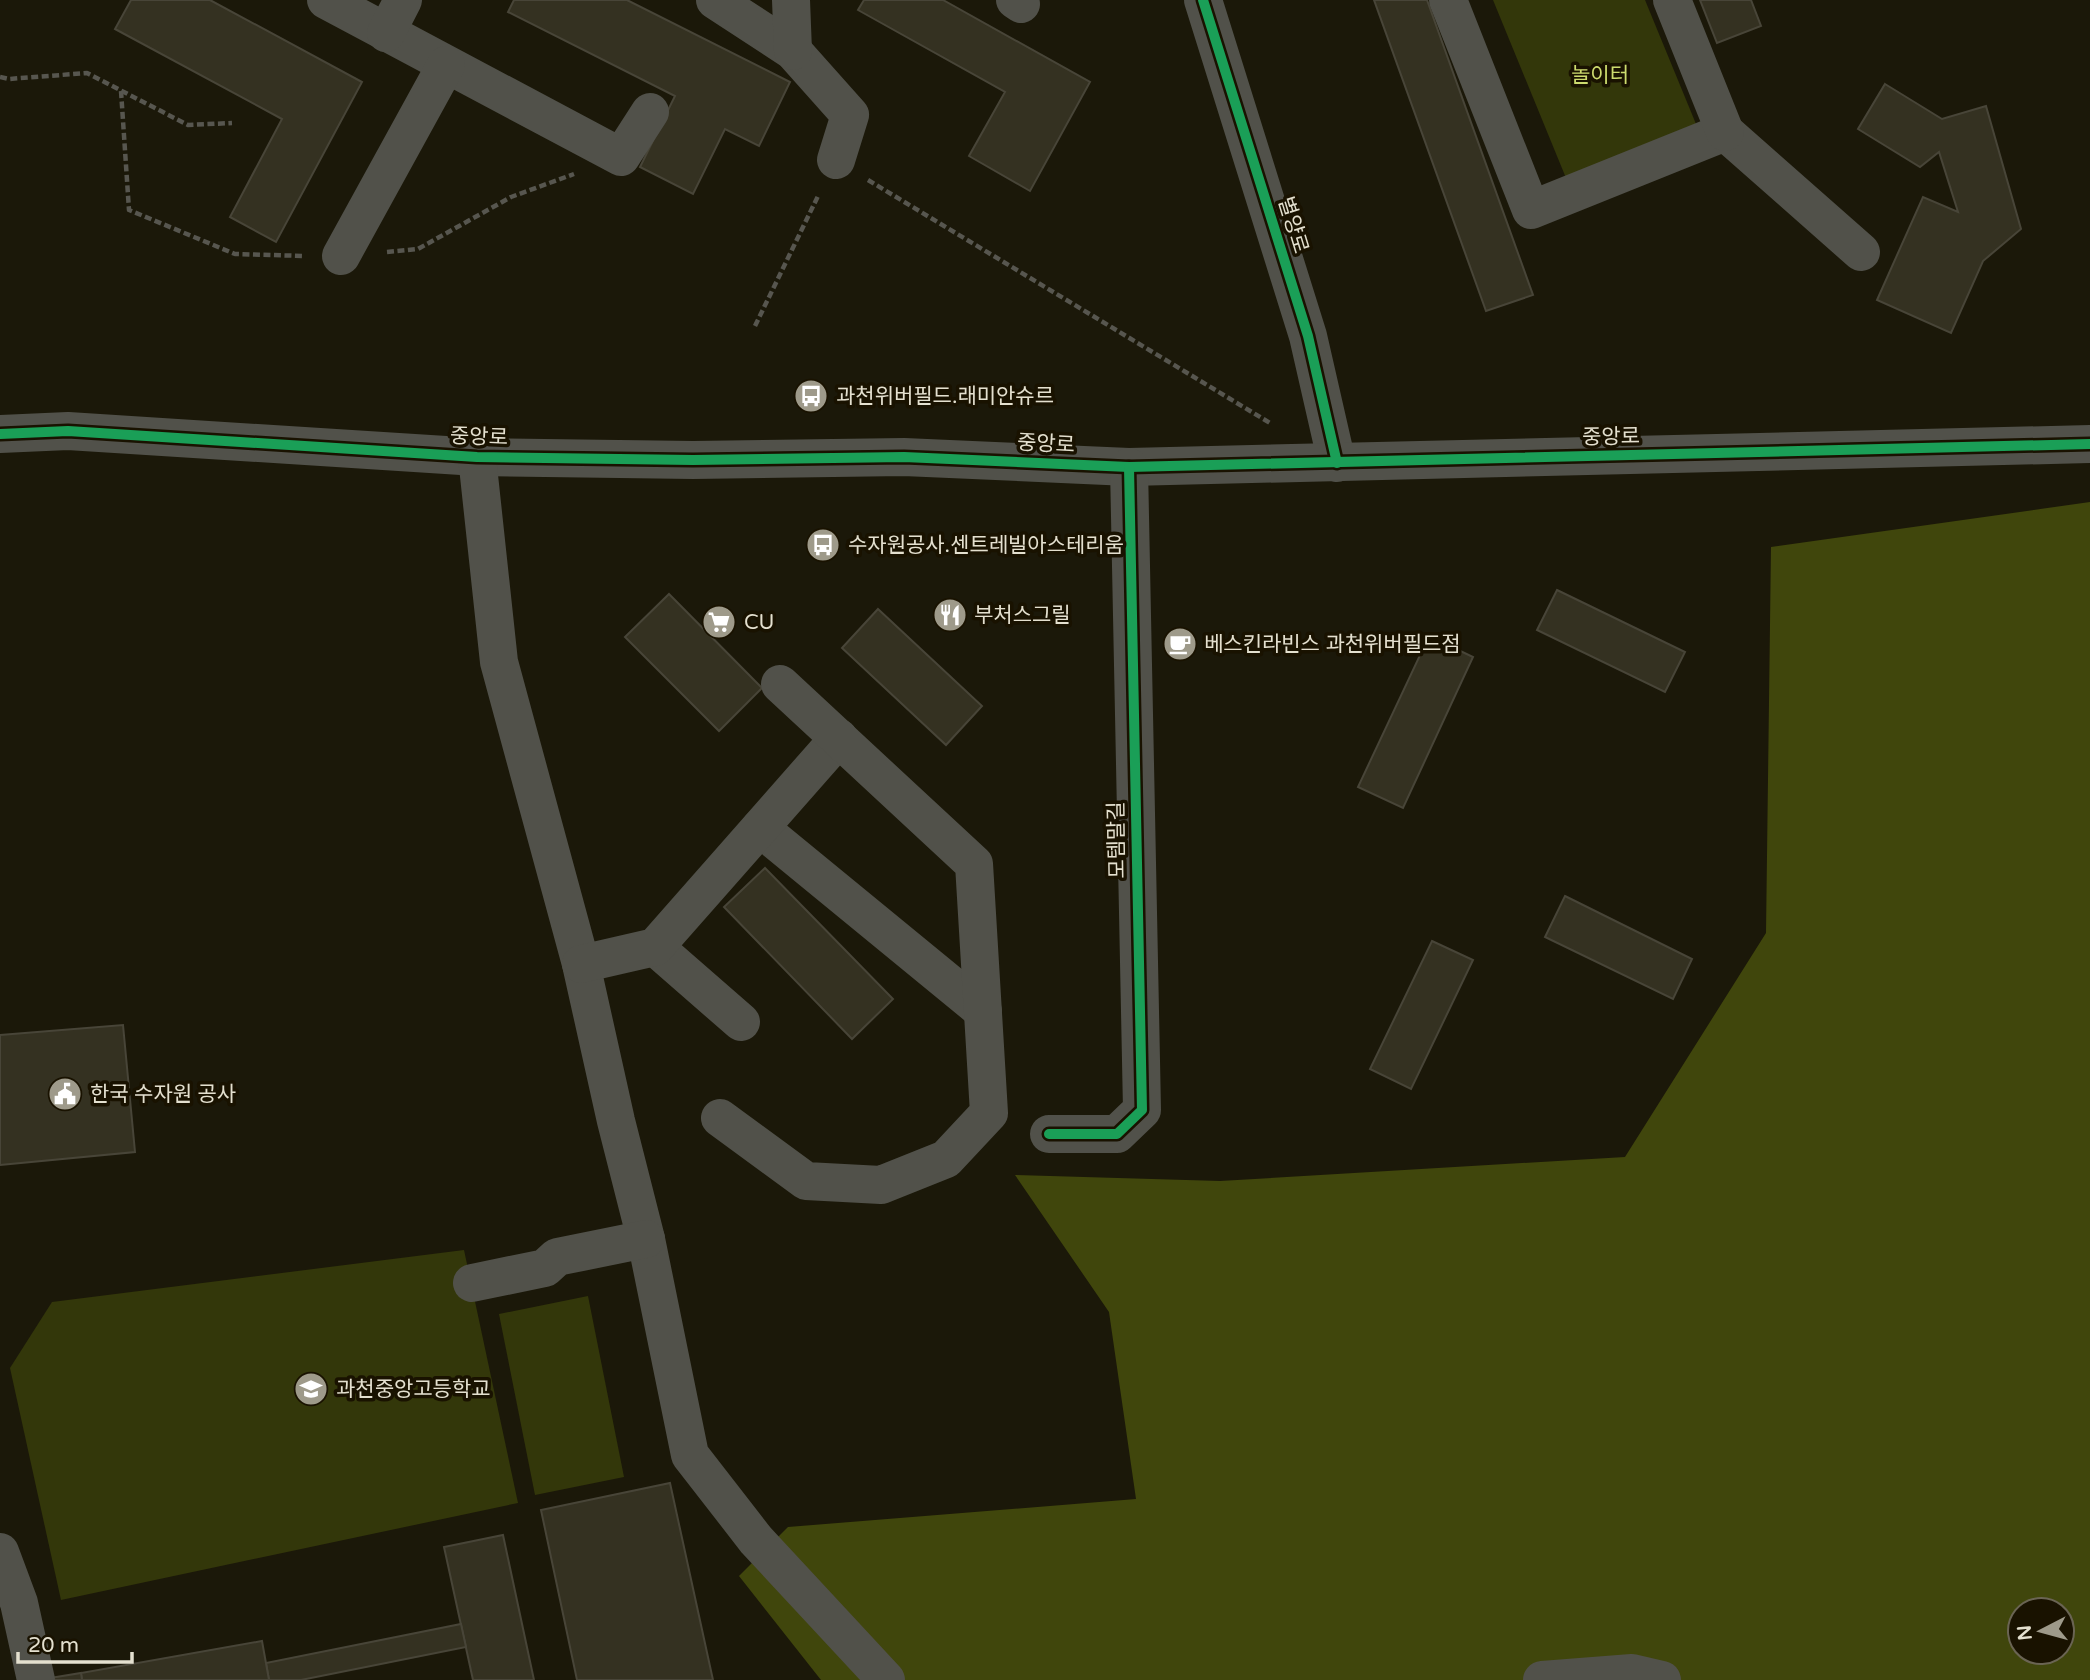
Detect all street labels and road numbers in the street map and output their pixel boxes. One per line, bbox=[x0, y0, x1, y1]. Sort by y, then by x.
street label: 별양로 bbox=[1273, 194, 1313, 256]
street label: 중앙로 bbox=[450, 423, 508, 451]
street label: 중앙로 bbox=[1582, 424, 1640, 450]
street label: 중앙로 bbox=[1016, 430, 1076, 458]
street label: 모템말길 bbox=[1104, 801, 1130, 879]

